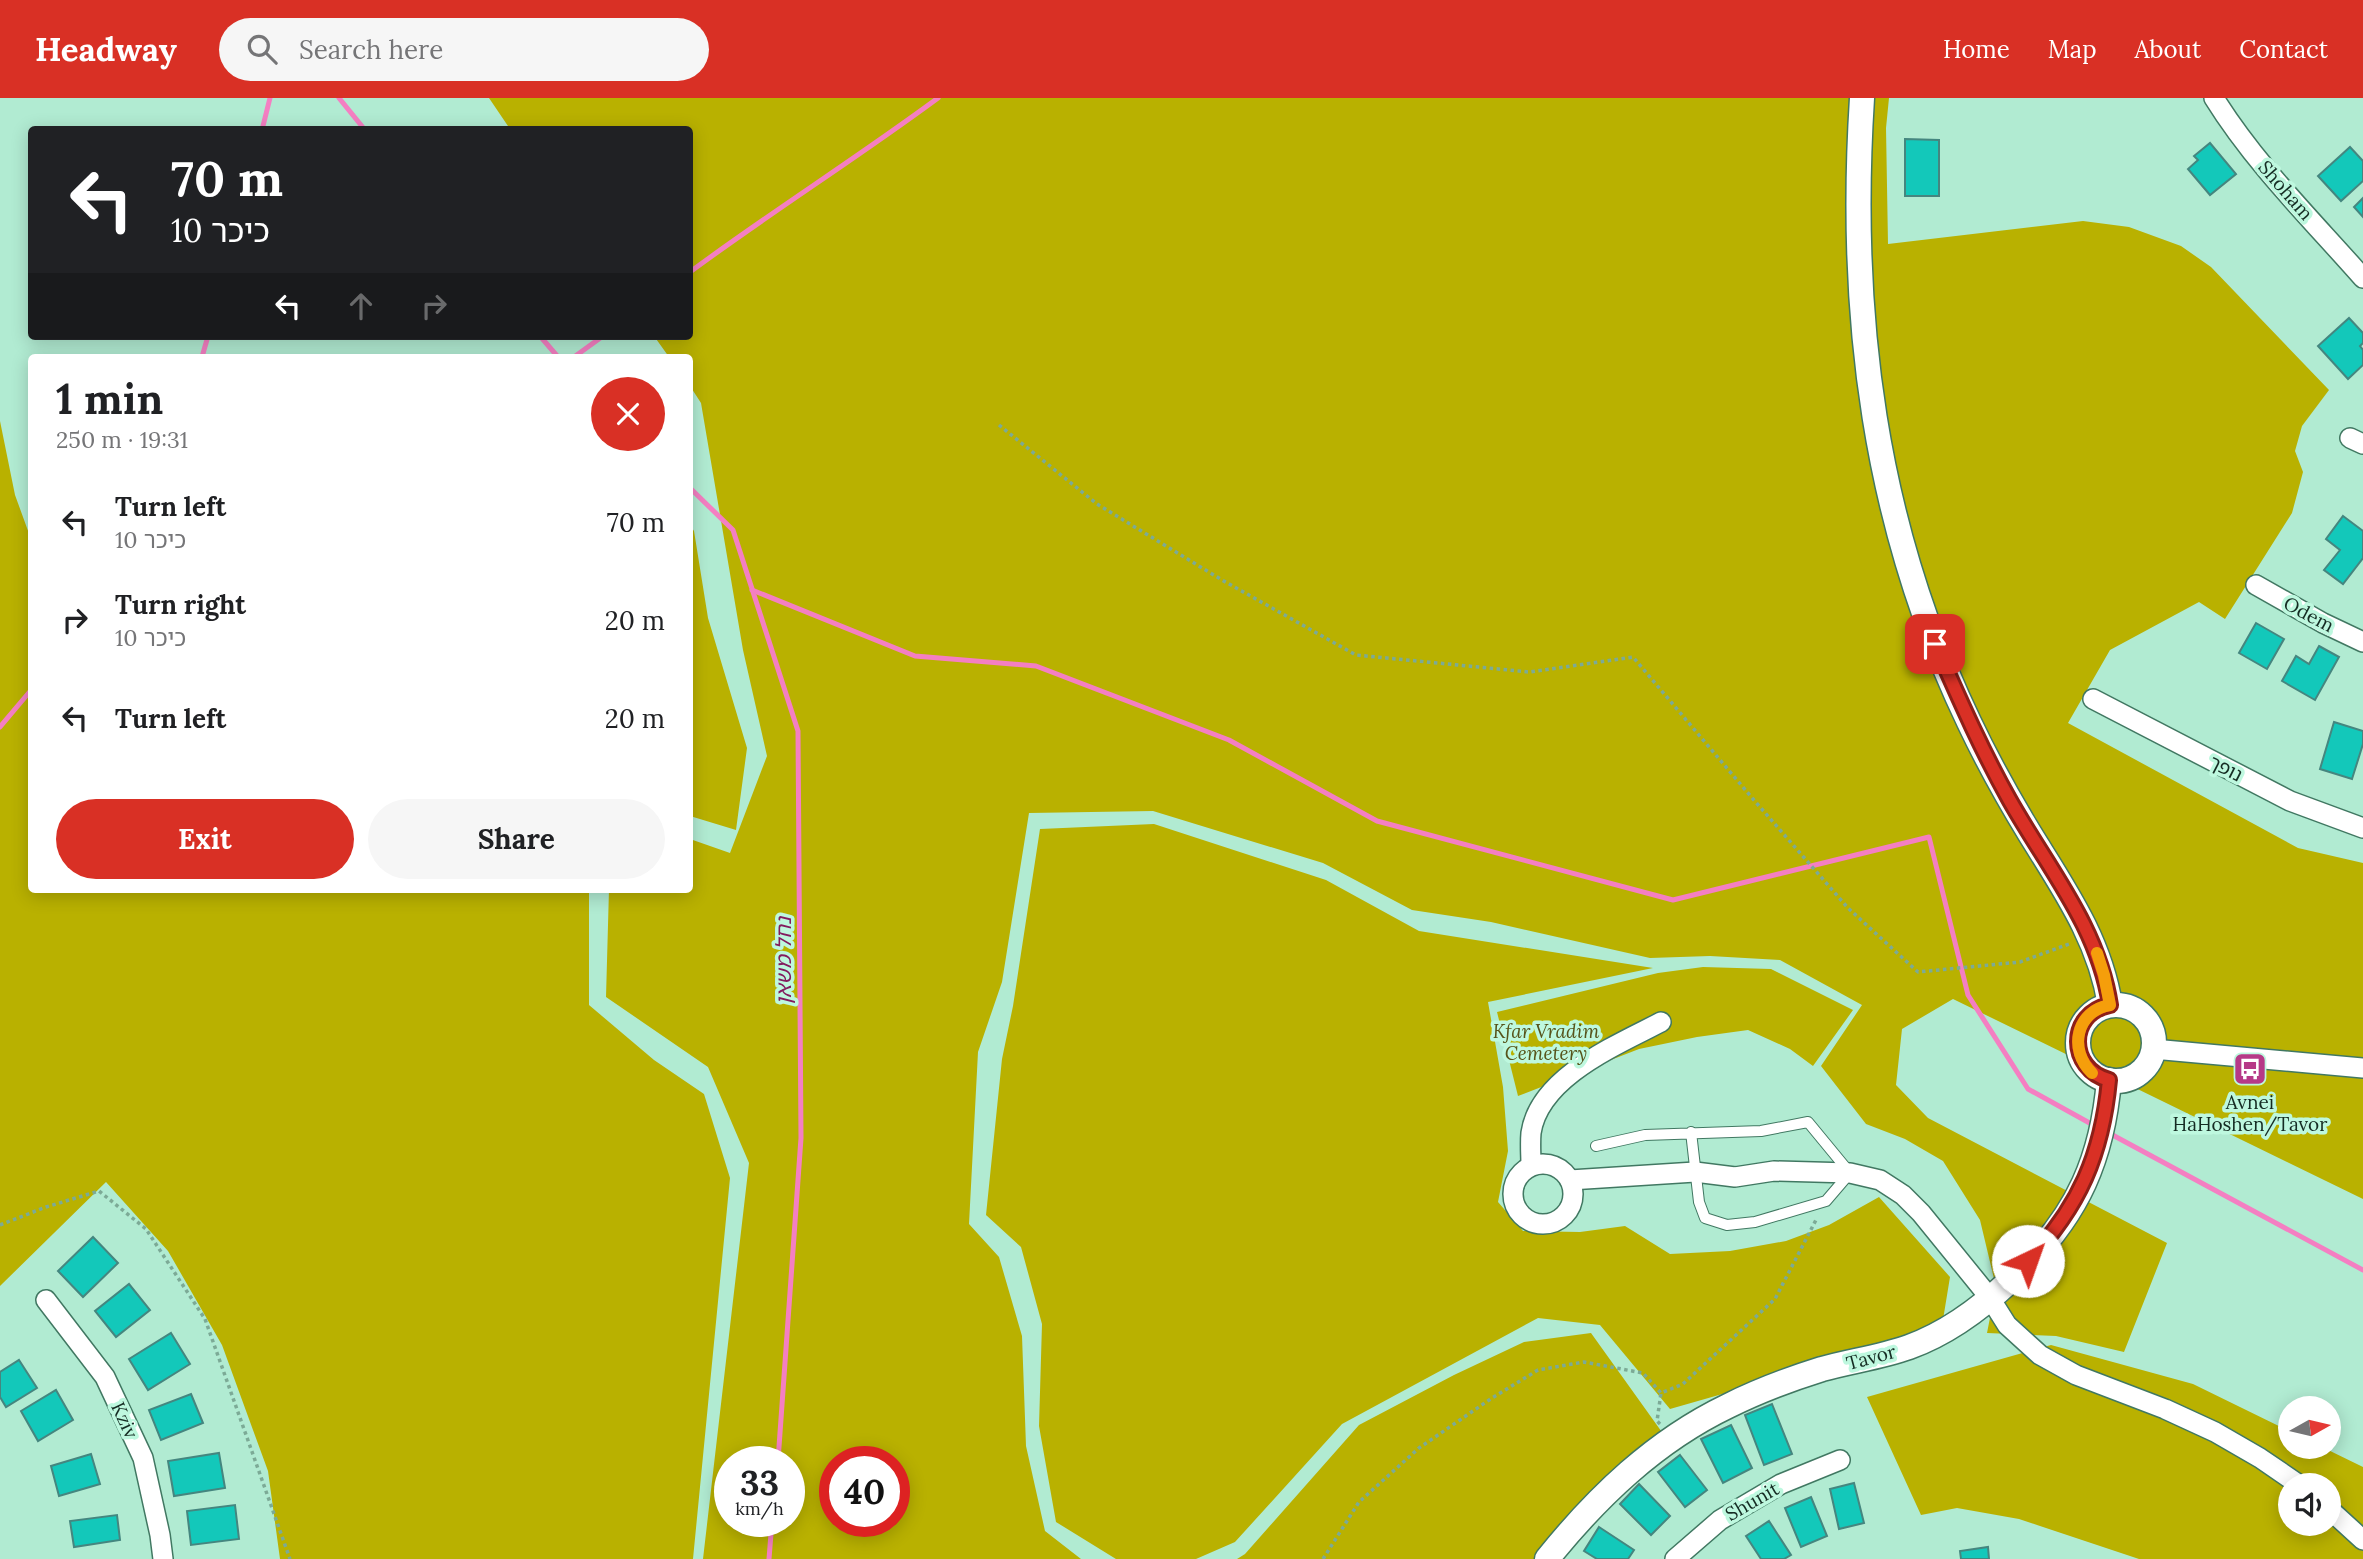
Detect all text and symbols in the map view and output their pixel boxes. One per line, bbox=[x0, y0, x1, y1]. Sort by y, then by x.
search box bbox=[219, 18, 709, 81]
text: Headway bbox=[35, 28, 177, 70]
icon: search bbox=[243, 30, 281, 68]
text: Search here bbox=[299, 33, 443, 66]
text: Home bbox=[1943, 34, 2010, 65]
text: Map bbox=[2048, 34, 2097, 65]
text: About bbox=[2135, 34, 2201, 65]
text: Contact bbox=[2239, 34, 2328, 65]
text: 70 m bbox=[171, 147, 283, 209]
icon: left bbox=[56, 154, 147, 245]
street label: Shoham bbox=[2254, 155, 2318, 225]
text: כיכר 10 bbox=[171, 210, 270, 251]
icon: left bbox=[269, 287, 307, 325]
icon: ahead bbox=[342, 287, 380, 325]
icon: right bbox=[415, 287, 453, 325]
text: 1 min bbox=[56, 372, 163, 426]
button: close bbox=[591, 377, 665, 451]
text: 250 m · 19:31 bbox=[56, 425, 188, 454]
text: Turn left bbox=[115, 490, 226, 523]
icon: left bbox=[56, 503, 94, 541]
text: 70 m bbox=[607, 506, 665, 539]
text: כיכר 10 bbox=[115, 525, 186, 554]
text: Turn right bbox=[115, 588, 246, 621]
street label: Odem bbox=[2280, 591, 2338, 637]
icon: right bbox=[56, 601, 94, 639]
text: 20 m bbox=[605, 604, 665, 637]
pin bbox=[1905, 614, 1965, 674]
text: כיכר 10 bbox=[115, 623, 186, 652]
icon: arrive bbox=[1916, 625, 1954, 663]
icon: left bbox=[56, 699, 94, 737]
text: Turn left bbox=[115, 702, 226, 735]
text: 20 m bbox=[605, 702, 665, 735]
street label: נופך bbox=[2205, 750, 2247, 786]
button: Exit bbox=[56, 799, 354, 879]
button: Share bbox=[368, 799, 665, 879]
water label: נחל משאן bbox=[770, 915, 797, 1005]
park label: Kfar Vradim Cemetery bbox=[1493, 1019, 1600, 1065]
bus stop icon: Avnei HaHoshen/Tavor bbox=[2231, 1050, 2269, 1088]
place label: Avnei HaHoshen/Tavor bbox=[2173, 1090, 2328, 1137]
position arrow bbox=[1991, 1224, 2065, 1298]
street label: Tavor bbox=[1844, 1339, 1899, 1375]
north arrow bbox=[2278, 1396, 2342, 1460]
map controls bbox=[2278, 1396, 2341, 1536]
street label: Kziv bbox=[106, 1398, 144, 1442]
speed limit sign: 40 bbox=[819, 1446, 910, 1537]
text: 33 bbox=[740, 1460, 779, 1505]
button: sound bbox=[2278, 1473, 2341, 1536]
street label: Shunit bbox=[1721, 1476, 1784, 1526]
text: km/h bbox=[735, 1497, 784, 1520]

